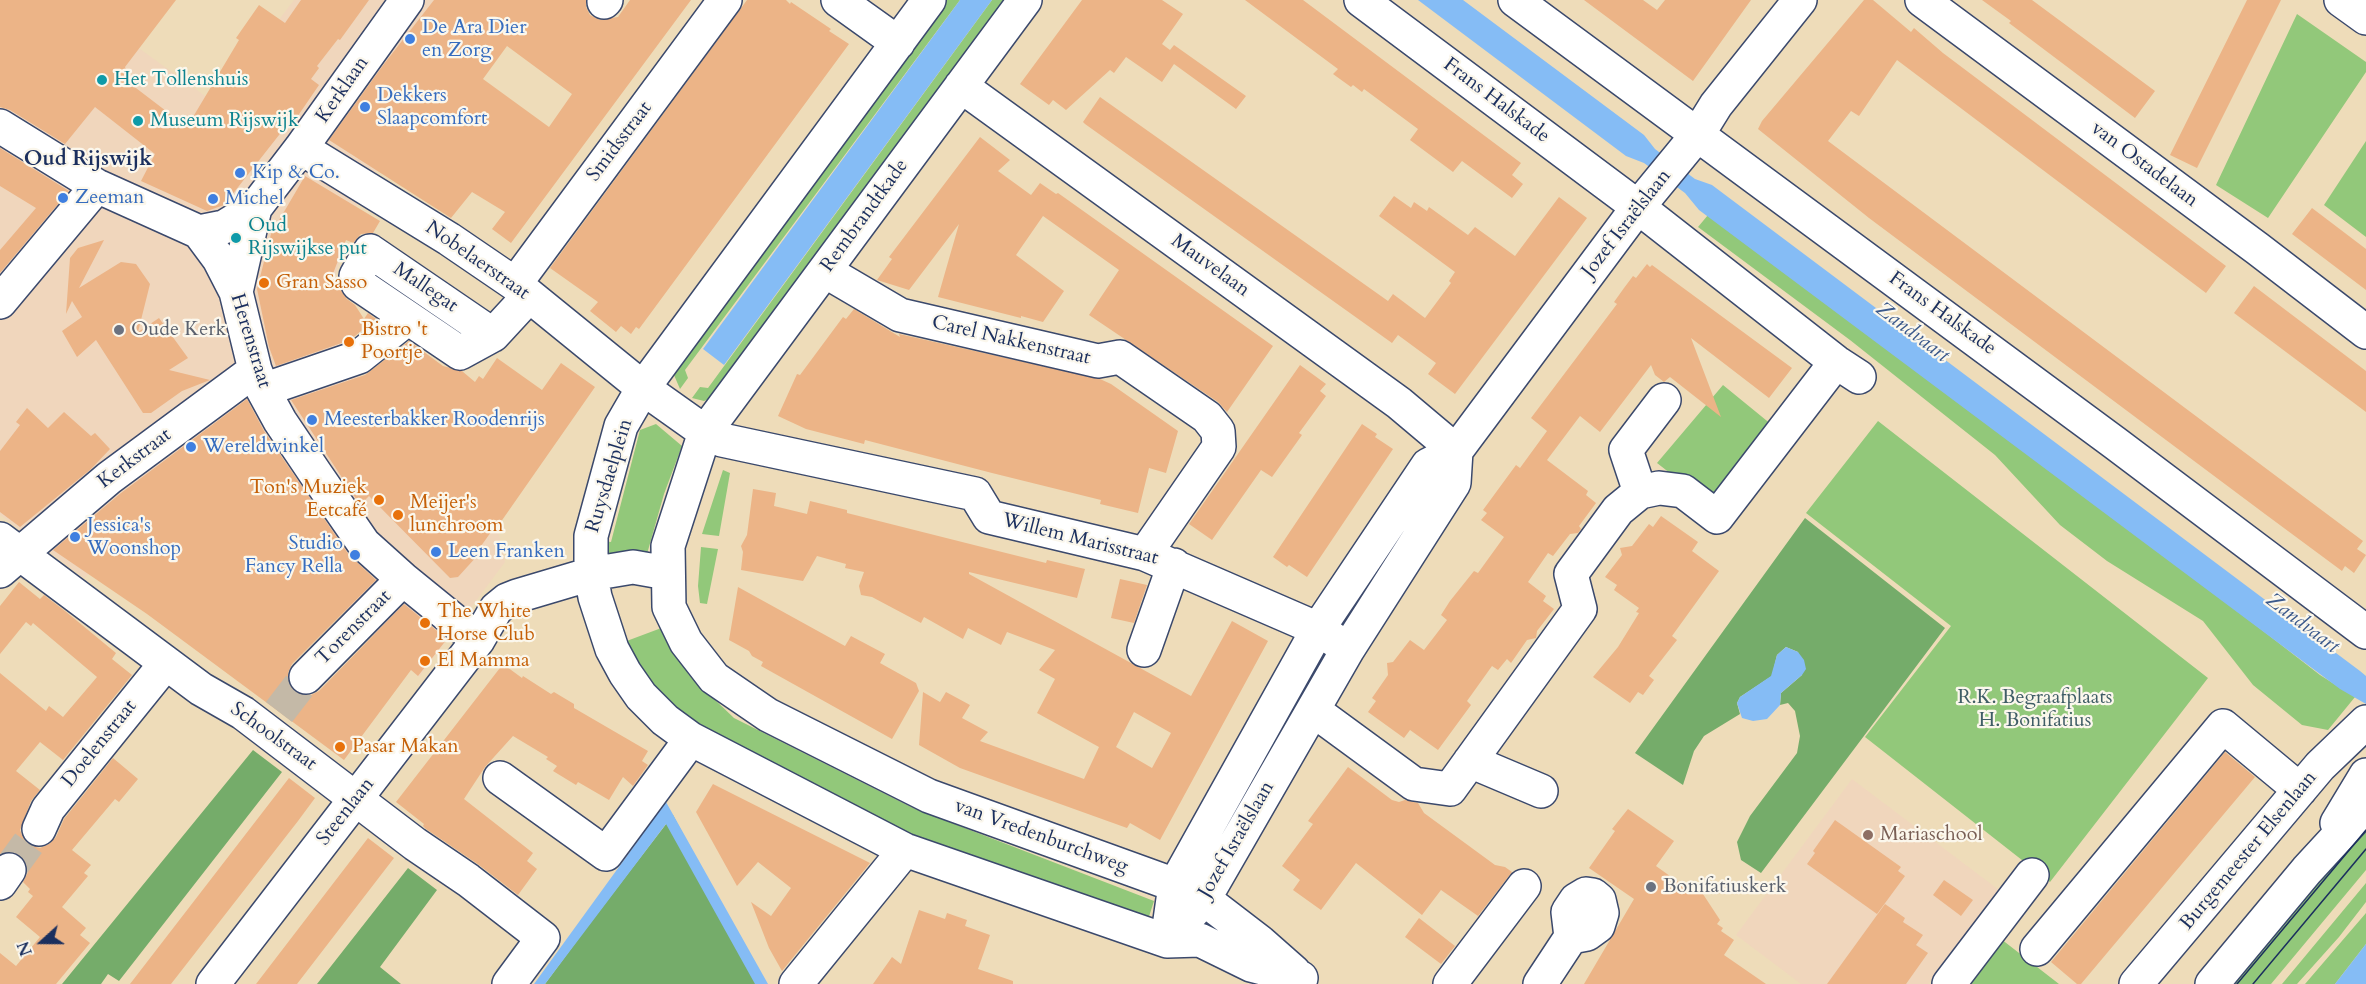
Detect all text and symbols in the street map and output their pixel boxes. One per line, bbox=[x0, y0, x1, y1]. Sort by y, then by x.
place label: De Ara Dier en Zorg bbox=[422, 16, 526, 63]
marker: De Ara Dier en Zorg bbox=[403, 32, 417, 46]
street label: Kerklaan bbox=[311, 52, 375, 128]
street label: Frans Halskade bbox=[1438, 53, 1554, 149]
place label: Het Tollenshuis bbox=[114, 68, 249, 92]
marker: Het Tollenshuis bbox=[95, 73, 109, 87]
place label: Dekkers Slaapcomfort bbox=[377, 84, 487, 131]
street label: Smidsstraat bbox=[582, 97, 658, 187]
marker: Dekkers Slaapcomfort bbox=[358, 100, 372, 114]
place label: Museum Rijswijk bbox=[150, 109, 299, 133]
marker: Museum Rijswijk bbox=[131, 114, 145, 128]
street label: van Ostadelaan bbox=[2086, 117, 2202, 213]
district label: Oud Rijswijk bbox=[24, 147, 152, 173]
street label: Rembrandtkade bbox=[816, 155, 914, 277]
place label: Kip & Co. bbox=[252, 161, 340, 185]
street label: Jozef Israëlslaan bbox=[1577, 165, 1677, 283]
marker: Kip & Co. bbox=[233, 166, 247, 180]
place label: Zeeman bbox=[75, 186, 144, 210]
place label: Michel bbox=[225, 187, 284, 211]
marker: Zeeman bbox=[56, 191, 70, 205]
marker: Michel bbox=[206, 192, 220, 206]
place label: Oud Rijswijkse put bbox=[248, 214, 367, 261]
street label: Nobelaerstraat bbox=[420, 216, 534, 306]
street label: Mauvelaan bbox=[1166, 229, 1254, 303]
marker: Oud Rijswijkse put bbox=[229, 231, 243, 245]
street label: Mallegat bbox=[388, 258, 462, 318]
street label: Frans Halskade bbox=[1884, 267, 2000, 361]
place label: Gran Sasso bbox=[276, 271, 367, 295]
marker: Gran Sasso bbox=[257, 276, 271, 290]
street label: Herenstraat bbox=[224, 291, 276, 391]
water label: Zandvaart bbox=[1870, 297, 1954, 369]
street label: Carel Nakkenstraat bbox=[929, 311, 1093, 371]
place label: Oude Kerk bbox=[131, 318, 226, 342]
place label: Bistro 't Poortje bbox=[361, 318, 428, 365]
marker: Oude Kerk bbox=[112, 323, 126, 337]
marker: Bistro 't Poortje bbox=[342, 335, 356, 349]
place label: Meesterbakker Roodenrijs bbox=[324, 408, 545, 432]
marker: Meesterbakker Roodenrijs bbox=[305, 413, 319, 427]
street label: Ruysdaelplein bbox=[581, 416, 639, 536]
street label: Kerkstraat bbox=[93, 424, 177, 494]
place label: Wereldwinkel bbox=[203, 435, 324, 459]
marker: Wereldwinkel bbox=[184, 440, 198, 454]
place label: Ton's Muziek Eetcafé bbox=[249, 476, 367, 523]
place label: Meijer's lunchroom bbox=[410, 491, 503, 538]
marker: Ton's Muziek Eetcafé bbox=[372, 493, 386, 507]
marker: Meijer's lunchroom bbox=[391, 508, 405, 522]
street label: Willem Marisstraat bbox=[999, 509, 1161, 571]
place label: Jessica's Woonshop bbox=[87, 514, 181, 561]
marker: Jessica's Woonshop bbox=[68, 530, 82, 544]
place label: Studio Fancy Rella bbox=[245, 532, 343, 579]
place label: Leen Franken bbox=[448, 540, 565, 564]
marker: Leen Franken bbox=[429, 545, 443, 559]
marker: Studio Fancy Rella bbox=[348, 548, 362, 562]
street label: Torenstraat bbox=[311, 585, 397, 671]
water label: Zandvaart bbox=[2260, 588, 2344, 660]
place label: The White Horse Club bbox=[437, 600, 535, 647]
marker: The White Horse Club bbox=[418, 616, 432, 630]
place label: El Mamma bbox=[437, 649, 530, 673]
marker: El Mamma bbox=[418, 654, 432, 668]
park label: R.K. Begraafplaats H. Bonifatius bbox=[1958, 686, 2112, 733]
street label: Doelenstraat bbox=[57, 695, 143, 793]
street label: Schoolstraat bbox=[225, 698, 321, 776]
place label: Pasar Makan bbox=[352, 735, 459, 759]
marker: Pasar Makan bbox=[333, 740, 347, 754]
street label: Burgemeester Elsenlaan bbox=[2175, 767, 2323, 935]
street label: Steenlaan bbox=[312, 773, 380, 851]
street label: Jozef Israëlslaan bbox=[1194, 777, 1280, 903]
street label: van Vredenburchweg bbox=[951, 794, 1131, 880]
place label: Mariaschool bbox=[1880, 823, 1983, 847]
marker: Mariaschool bbox=[1861, 828, 1875, 842]
place label: Bonifatiuskerk bbox=[1663, 875, 1787, 899]
marker: Bonifatiuskerk bbox=[1644, 880, 1658, 894]
north arrow bbox=[12, 912, 72, 972]
text: N bbox=[12, 938, 38, 959]

